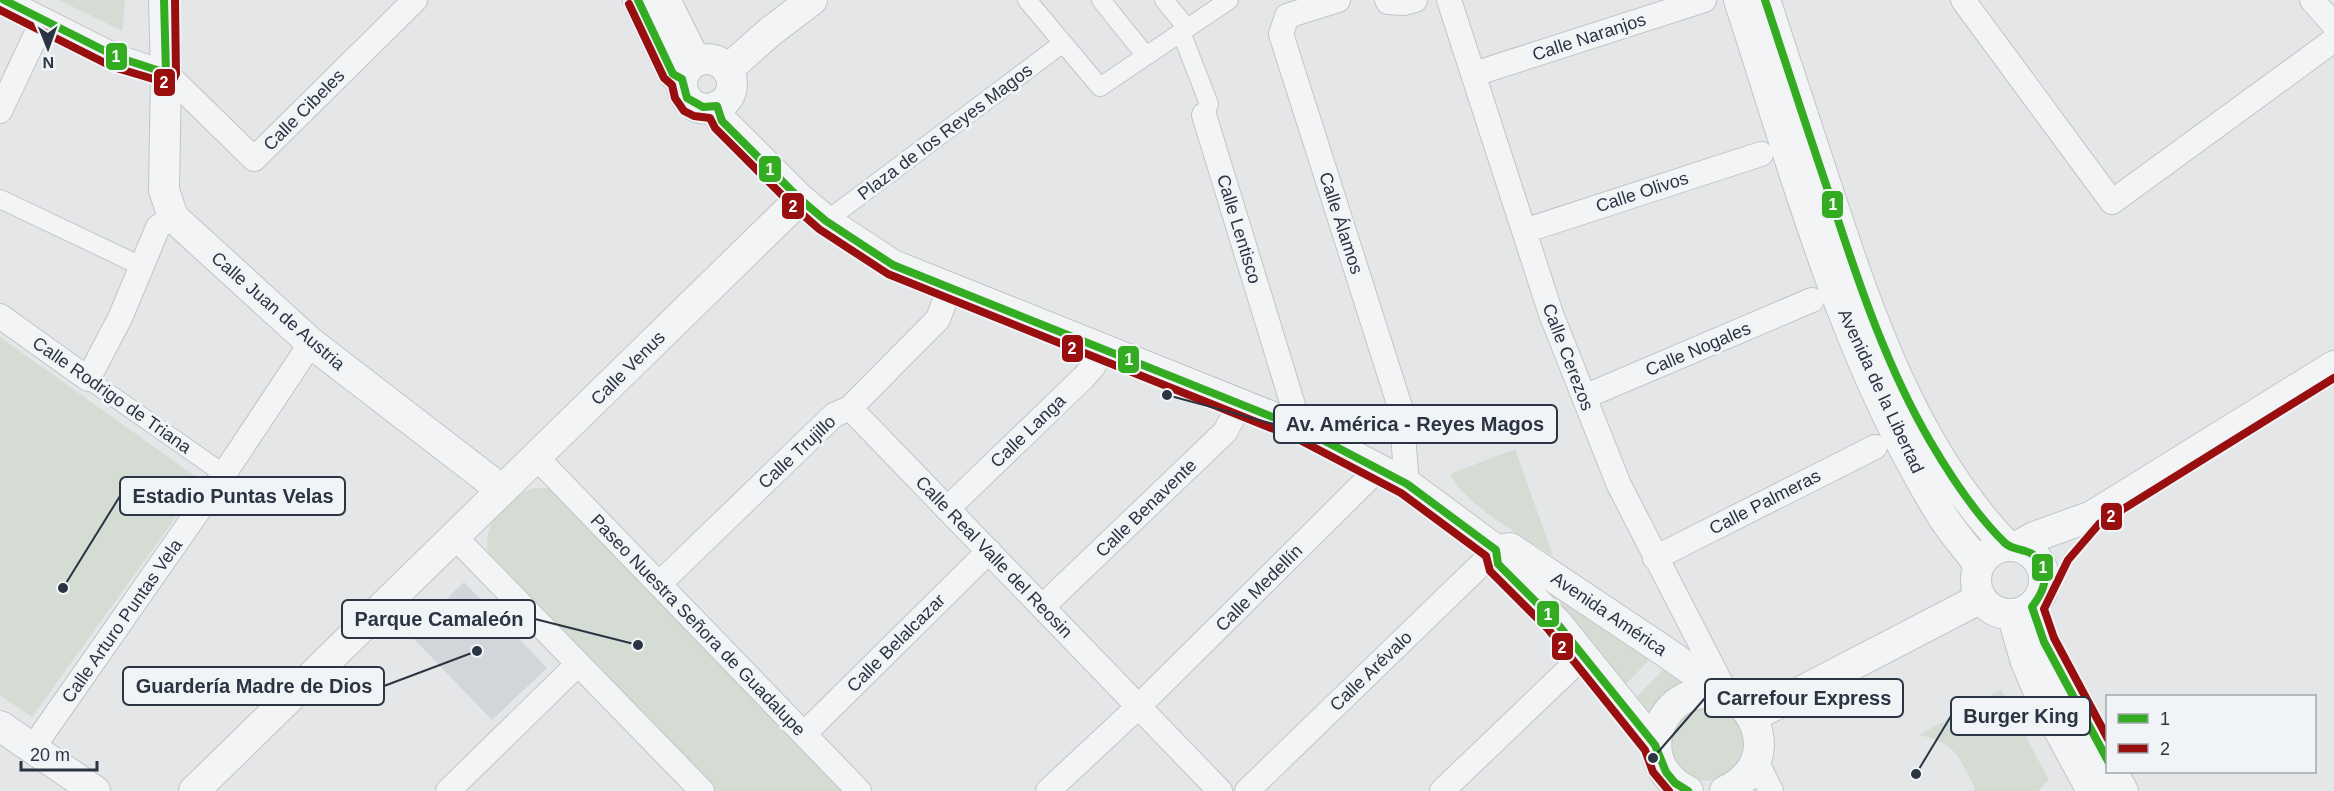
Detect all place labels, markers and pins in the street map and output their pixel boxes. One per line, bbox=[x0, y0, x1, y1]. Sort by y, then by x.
callout: Av. América - Reyes Magos bbox=[1274, 405, 1557, 443]
callout: Estadio Puntas Velas bbox=[120, 477, 345, 515]
callout: Parque Camaleón bbox=[342, 600, 535, 638]
callout: Guardería Madre de Dios bbox=[123, 667, 384, 705]
callout: Carrefour Express bbox=[1705, 679, 1903, 717]
callout: Burger King bbox=[1951, 697, 2090, 735]

